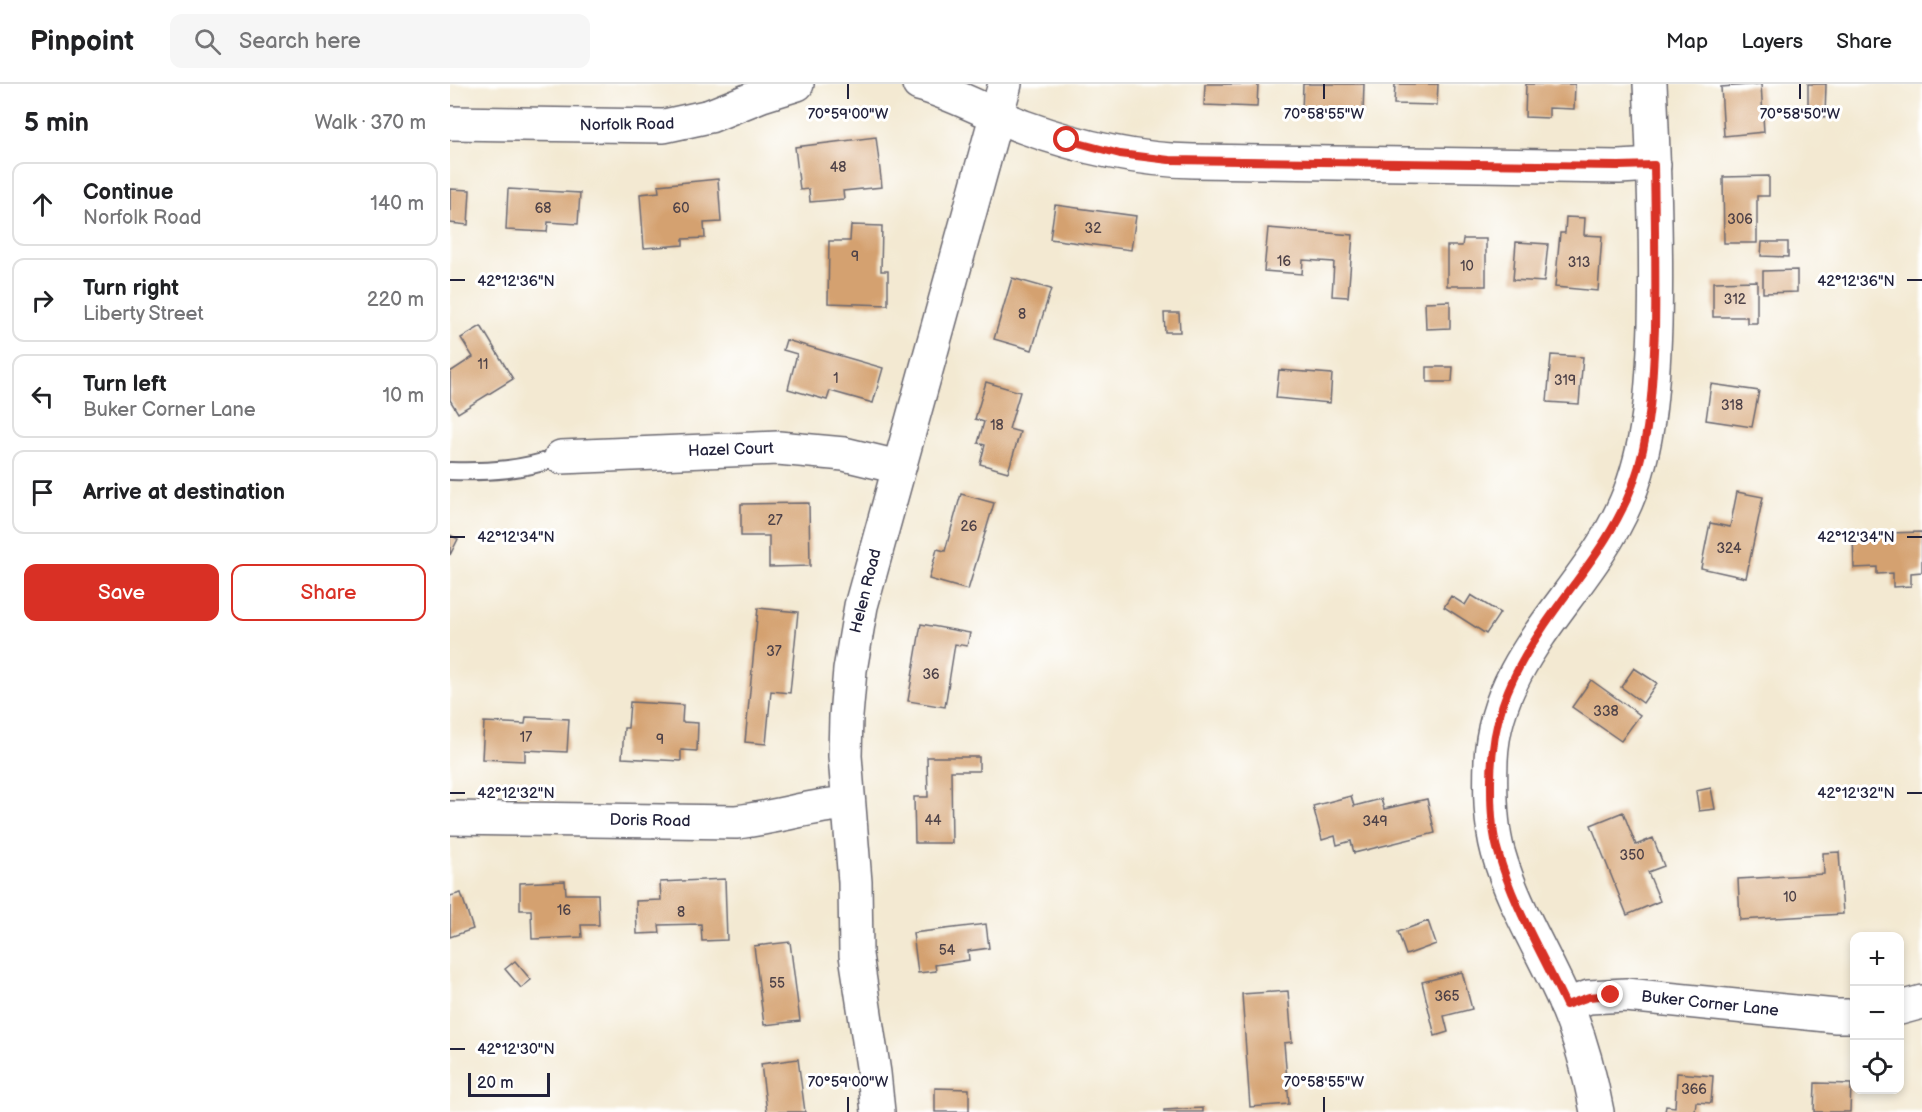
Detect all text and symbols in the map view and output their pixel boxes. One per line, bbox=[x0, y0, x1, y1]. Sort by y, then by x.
search box bbox=[170, 14, 590, 68]
text: Pinpoint bbox=[30, 25, 134, 58]
icon: search bbox=[191, 25, 224, 58]
text: Search here bbox=[239, 28, 361, 55]
text: Map bbox=[1666, 29, 1708, 54]
text: Layers bbox=[1741, 29, 1803, 54]
text: Share bbox=[1836, 29, 1892, 54]
text: 70°59'00"W bbox=[808, 105, 889, 124]
text: 70°58'55"W bbox=[1284, 105, 1364, 124]
text: 70°58'50"W bbox=[1760, 105, 1841, 124]
text: 5 min bbox=[24, 108, 89, 139]
text: Walk · 370 m bbox=[314, 111, 426, 135]
street label: Norfolk Road bbox=[579, 115, 675, 135]
route start bbox=[1053, 126, 1079, 152]
house number: 48 bbox=[830, 159, 846, 176]
text: Continue bbox=[83, 179, 173, 206]
icon: ahead bbox=[26, 188, 59, 221]
text: 140 m bbox=[370, 192, 424, 216]
house number: 68 bbox=[535, 200, 551, 217]
house number: 60 bbox=[673, 200, 689, 217]
text: Norfolk Road bbox=[83, 206, 201, 230]
house number: 306 bbox=[1727, 211, 1753, 228]
house number: 32 bbox=[1085, 220, 1102, 237]
house number: 9 bbox=[851, 248, 859, 265]
house number: 16 bbox=[1277, 253, 1291, 270]
house number: 313 bbox=[1568, 254, 1590, 271]
house number: 10 bbox=[1460, 258, 1474, 275]
text: 42°12'36"N bbox=[477, 272, 555, 291]
text: 42°12'36"N bbox=[1817, 272, 1895, 291]
text: Turn right bbox=[83, 275, 179, 302]
icon: right bbox=[26, 284, 59, 317]
text: 220 m bbox=[367, 288, 424, 312]
house number: 312 bbox=[1724, 291, 1747, 308]
text: Liberty Street bbox=[83, 302, 204, 326]
house number: 8 bbox=[1018, 306, 1026, 323]
house number: 11 bbox=[478, 356, 488, 373]
house number: 1 bbox=[833, 370, 839, 387]
text: Turn left bbox=[83, 371, 167, 398]
house number: 319 bbox=[1554, 372, 1576, 389]
icon: left bbox=[26, 380, 59, 413]
text: 10 m bbox=[383, 384, 424, 408]
house number: 318 bbox=[1721, 397, 1743, 414]
text: Buker Corner Lane bbox=[83, 398, 256, 422]
house number: 18 bbox=[990, 417, 1004, 434]
street label: Hazel Court bbox=[688, 439, 774, 461]
icon: arrive bbox=[26, 476, 59, 509]
text: Arrive at destination bbox=[83, 479, 285, 506]
house number: 27 bbox=[767, 512, 783, 529]
house number: 26 bbox=[961, 518, 978, 535]
text: 42°12'34"N bbox=[477, 528, 555, 547]
text: 42°12'34"N bbox=[1817, 528, 1895, 547]
house number: 324 bbox=[1716, 540, 1742, 557]
street label: Helen Road bbox=[846, 547, 886, 635]
button: Save bbox=[24, 564, 219, 621]
button: Share bbox=[231, 564, 426, 621]
house number: 37 bbox=[766, 643, 782, 660]
house number: 36 bbox=[922, 666, 940, 683]
house number: 338 bbox=[1593, 703, 1619, 720]
house number: 17 bbox=[520, 729, 532, 746]
house number: 9 bbox=[656, 731, 664, 748]
text: 42°12'32"N bbox=[477, 784, 555, 803]
text: 42°12'32"N bbox=[1817, 784, 1895, 803]
street label: Doris Road bbox=[609, 811, 691, 831]
house number: 44 bbox=[924, 812, 942, 829]
house number: 349 bbox=[1362, 813, 1388, 830]
house number: 350 bbox=[1620, 847, 1644, 864]
house number: 10 bbox=[1783, 889, 1797, 906]
house number: 16 bbox=[557, 902, 571, 919]
house number: 8 bbox=[677, 904, 685, 921]
map controls bbox=[1850, 932, 1904, 1094]
button: + bbox=[1850, 932, 1904, 986]
house number: 54 bbox=[939, 942, 956, 959]
house number: 55 bbox=[769, 975, 785, 992]
route end bbox=[1597, 981, 1623, 1007]
button: − bbox=[1850, 986, 1904, 1040]
street label: Buker Corner Lane bbox=[1640, 987, 1780, 1021]
house number: 365 bbox=[1434, 988, 1460, 1005]
text: 42°12'30"N bbox=[477, 1040, 555, 1059]
button: locate bbox=[1850, 1040, 1904, 1094]
scale bar bbox=[468, 1070, 550, 1098]
text: 70°59'00"W bbox=[808, 1073, 889, 1092]
text: 70°58'55"W bbox=[1284, 1073, 1364, 1092]
text: 20 m bbox=[477, 1074, 513, 1093]
house number: 366 bbox=[1681, 1081, 1707, 1098]

